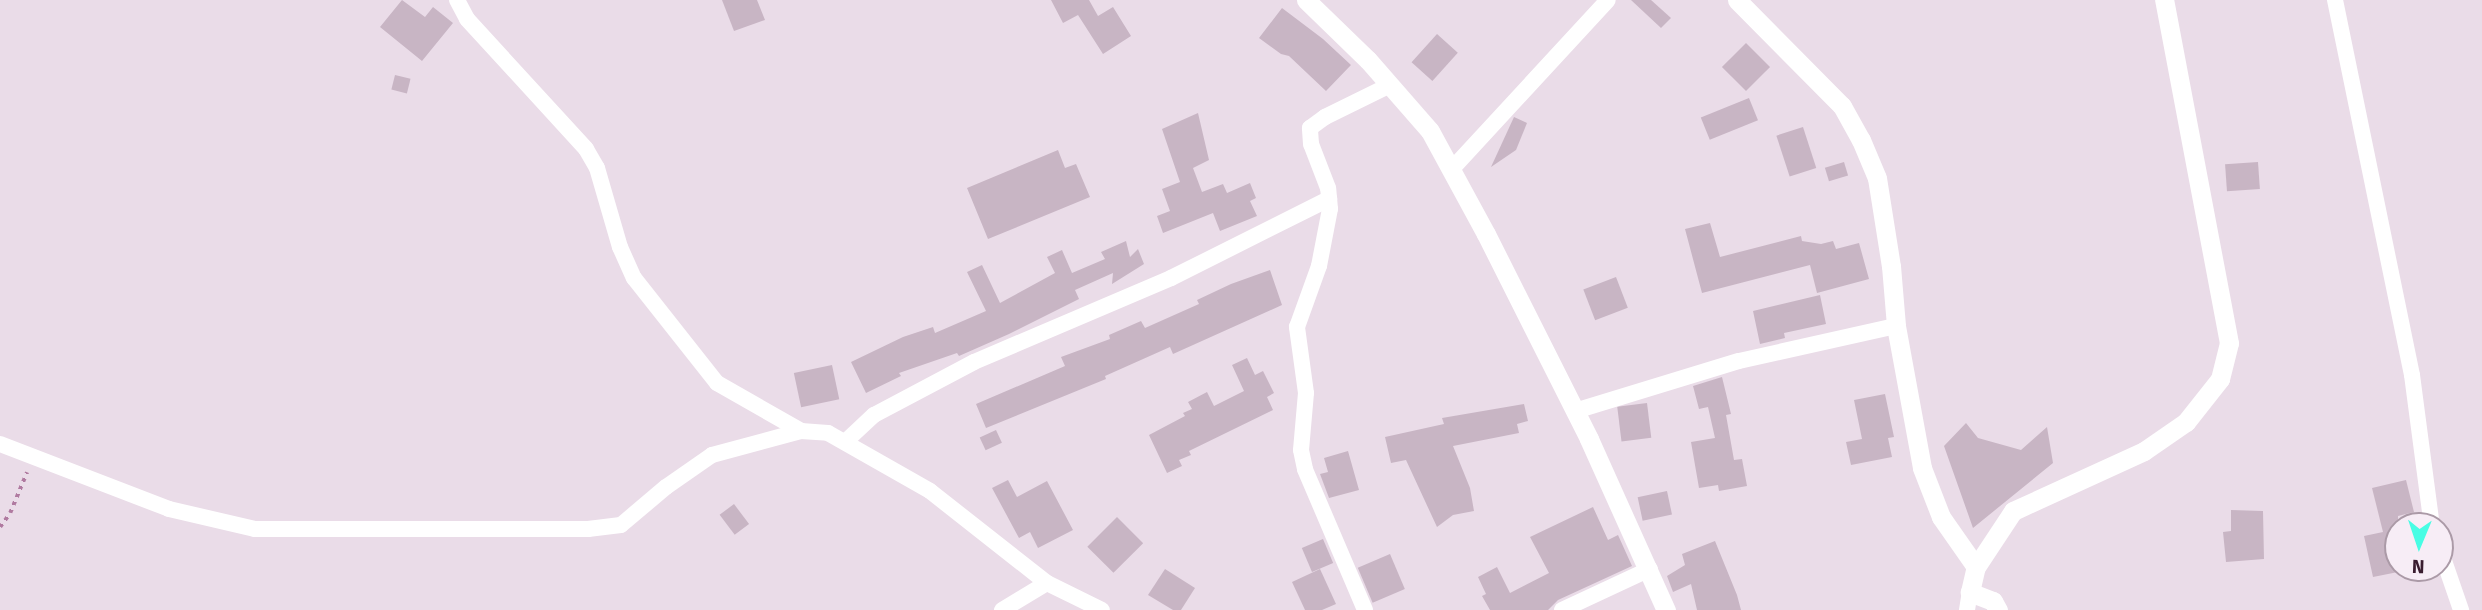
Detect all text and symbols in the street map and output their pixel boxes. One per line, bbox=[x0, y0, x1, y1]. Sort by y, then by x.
north arrow bbox=[2384, 512, 2454, 582]
text: N bbox=[2412, 555, 2425, 578]

